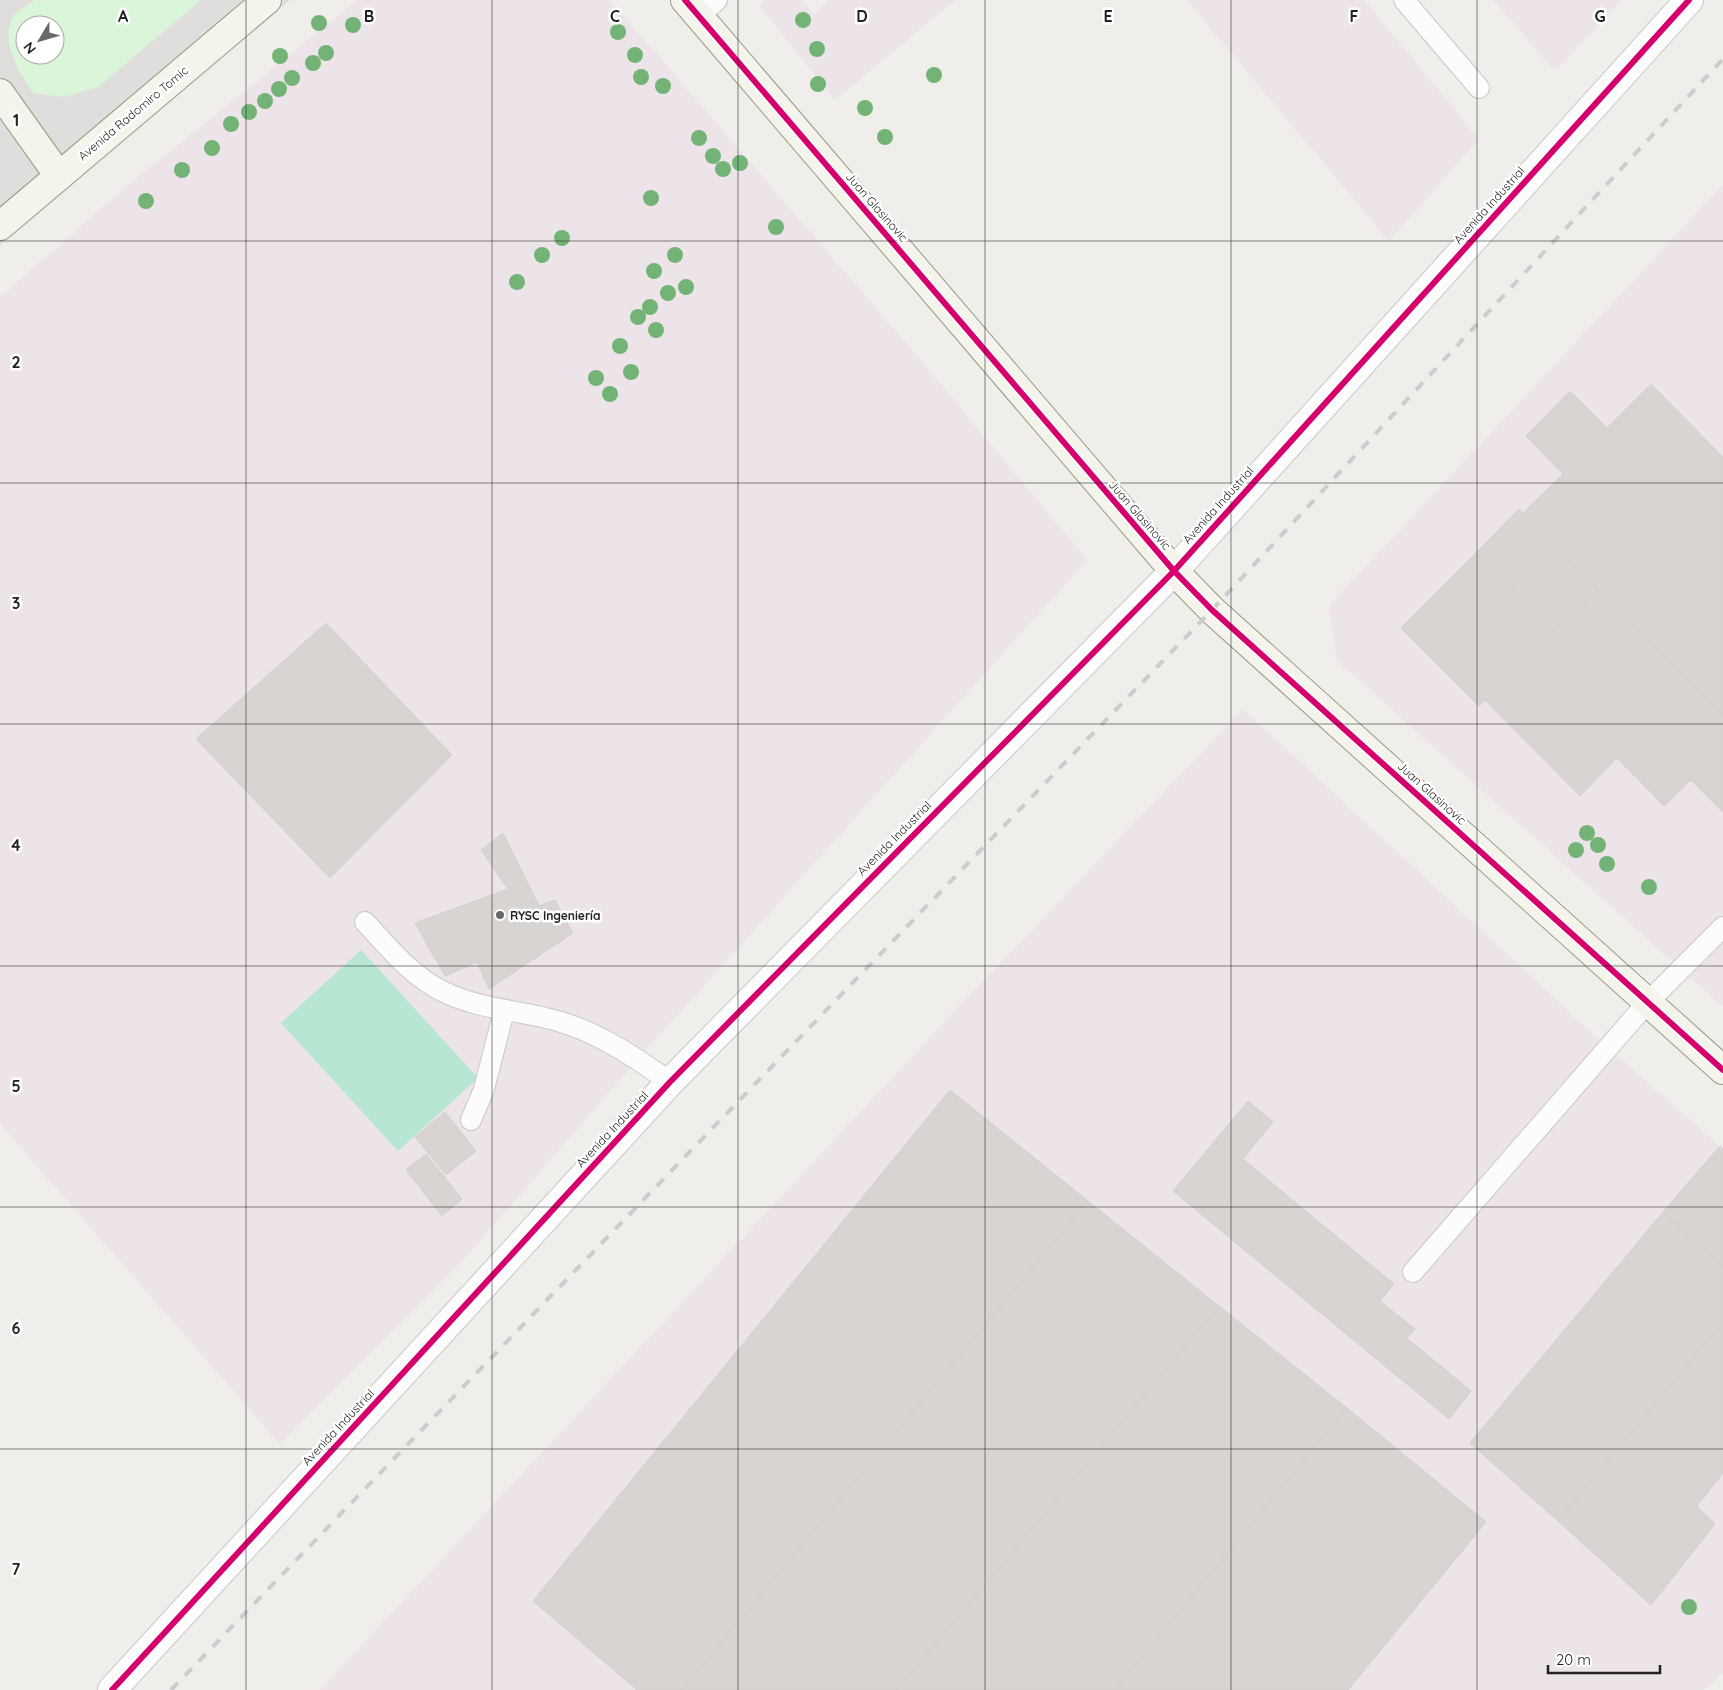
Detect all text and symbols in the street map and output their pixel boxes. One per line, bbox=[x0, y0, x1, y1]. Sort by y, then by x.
text: A bbox=[118, 6, 129, 26]
text: B bbox=[364, 6, 374, 26]
text: C bbox=[610, 6, 620, 26]
text: D bbox=[856, 6, 868, 26]
text: E bbox=[1103, 6, 1113, 26]
text: F bbox=[1350, 6, 1359, 26]
text: G bbox=[1594, 6, 1606, 26]
north arrow bbox=[15, 15, 65, 65]
text: N bbox=[19, 38, 40, 58]
street label: Avenida Radomiro Tomic bbox=[75, 63, 191, 163]
text: 1 bbox=[13, 110, 19, 130]
street label: Avenida Industrial bbox=[1450, 163, 1528, 247]
street label: Juan Glasinovic bbox=[843, 169, 911, 245]
text: 2 bbox=[11, 352, 21, 372]
street label: Avenida Industrial bbox=[1179, 463, 1257, 547]
street label: Juan Glasinovic bbox=[1106, 477, 1174, 553]
text: 3 bbox=[12, 593, 20, 613]
street label: Juan Glasinovic bbox=[1395, 758, 1469, 828]
street label: Avenida Industrial bbox=[854, 798, 934, 878]
text: 4 bbox=[11, 835, 21, 855]
place label: RYSC Ingeniería bbox=[510, 908, 601, 923]
marker: RYSC Ingeniería bbox=[494, 909, 506, 921]
text: 5 bbox=[11, 1076, 21, 1096]
street label: Avenida Industrial bbox=[573, 1088, 651, 1170]
text: 6 bbox=[12, 1318, 21, 1338]
street label: Avenida Industrial bbox=[299, 1386, 377, 1468]
text: 7 bbox=[12, 1559, 21, 1579]
scale bar bbox=[1548, 1642, 1660, 1674]
text: 20 m bbox=[1556, 1650, 1591, 1669]

